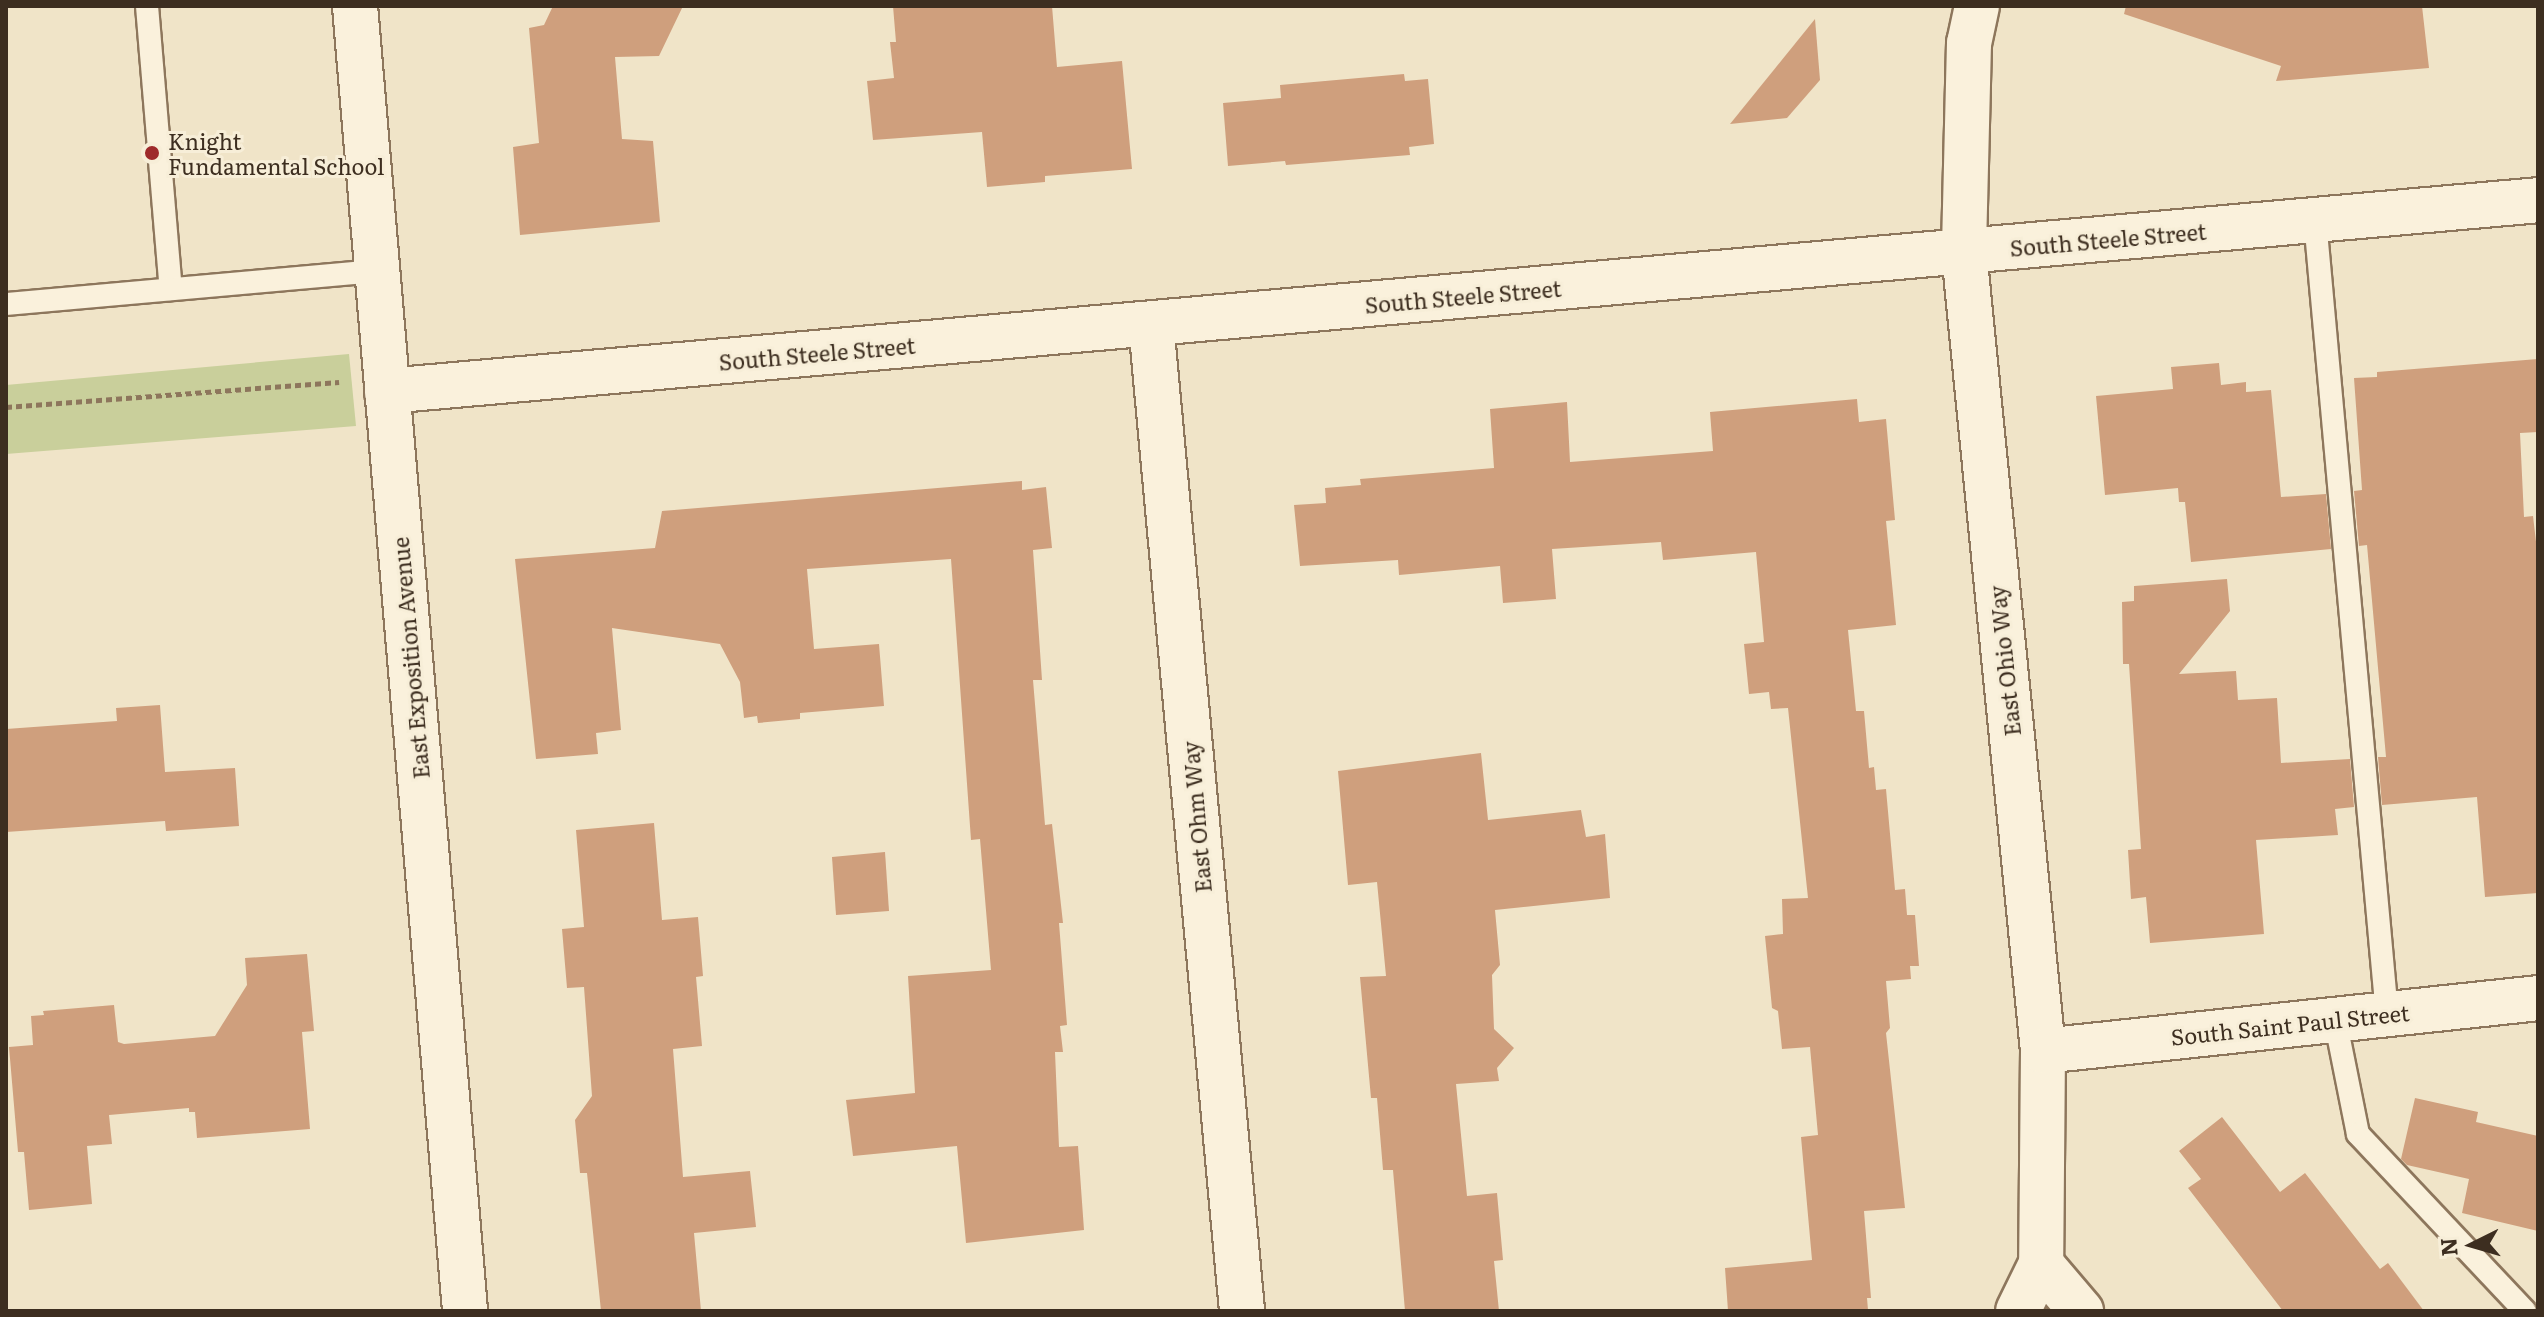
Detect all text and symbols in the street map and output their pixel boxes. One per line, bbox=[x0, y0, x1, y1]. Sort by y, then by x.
place label: Knight Fundamental School bbox=[168, 127, 384, 178]
marker: Knight Fundamental School bbox=[143, 144, 161, 162]
street label: South Steele Street bbox=[2009, 217, 2207, 261]
street label: South Steele Street bbox=[1364, 274, 1562, 318]
street label: South Steele Street bbox=[718, 331, 916, 375]
street label: East Exposition Avenue bbox=[386, 536, 434, 780]
street label: East Ohio Way bbox=[1983, 584, 2025, 738]
street label: East Ohm Way bbox=[1176, 740, 1216, 894]
street label: South Saint Paul Street bbox=[2169, 998, 2411, 1050]
north arrow bbox=[2432, 1205, 2512, 1285]
text: N bbox=[2430, 1236, 2465, 1258]

